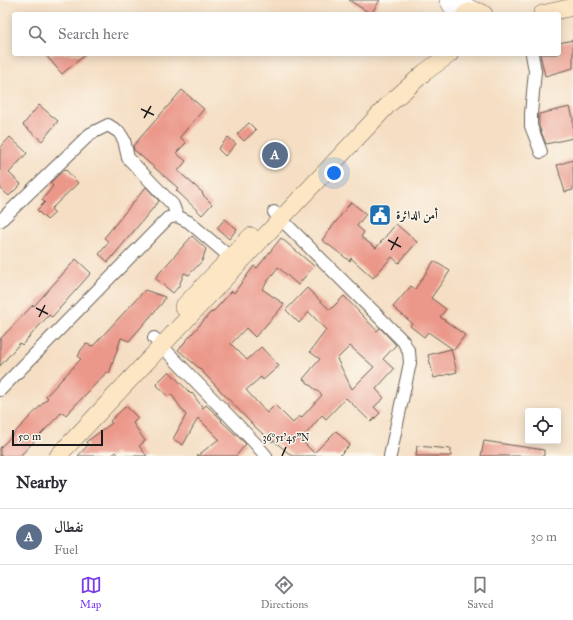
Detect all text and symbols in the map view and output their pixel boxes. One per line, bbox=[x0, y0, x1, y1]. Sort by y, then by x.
search box bbox=[12, 12, 561, 56]
icon: search bbox=[26, 23, 48, 45]
text: Search here bbox=[58, 25, 129, 43]
pin: A bbox=[262, 140, 288, 170]
your location bbox=[324, 163, 344, 183]
public building icon: أمن الدائرة bbox=[367, 202, 393, 228]
place label: أمن الدائرة bbox=[396, 207, 438, 223]
map controls bbox=[525, 408, 561, 444]
button: locate bbox=[525, 408, 561, 444]
scale bar bbox=[12, 428, 103, 447]
text: 50 m bbox=[18, 430, 41, 443]
text: 36°51'45"N bbox=[262, 432, 310, 444]
text: Nearby bbox=[16, 472, 67, 493]
text: نفطال bbox=[54, 518, 83, 536]
text: A bbox=[25, 529, 33, 545]
text: 30 m bbox=[531, 529, 557, 545]
text: Fuel bbox=[54, 542, 78, 558]
tab: Map bbox=[80, 574, 102, 611]
tab: Directions bbox=[261, 574, 308, 611]
tab: Saved bbox=[467, 574, 493, 611]

